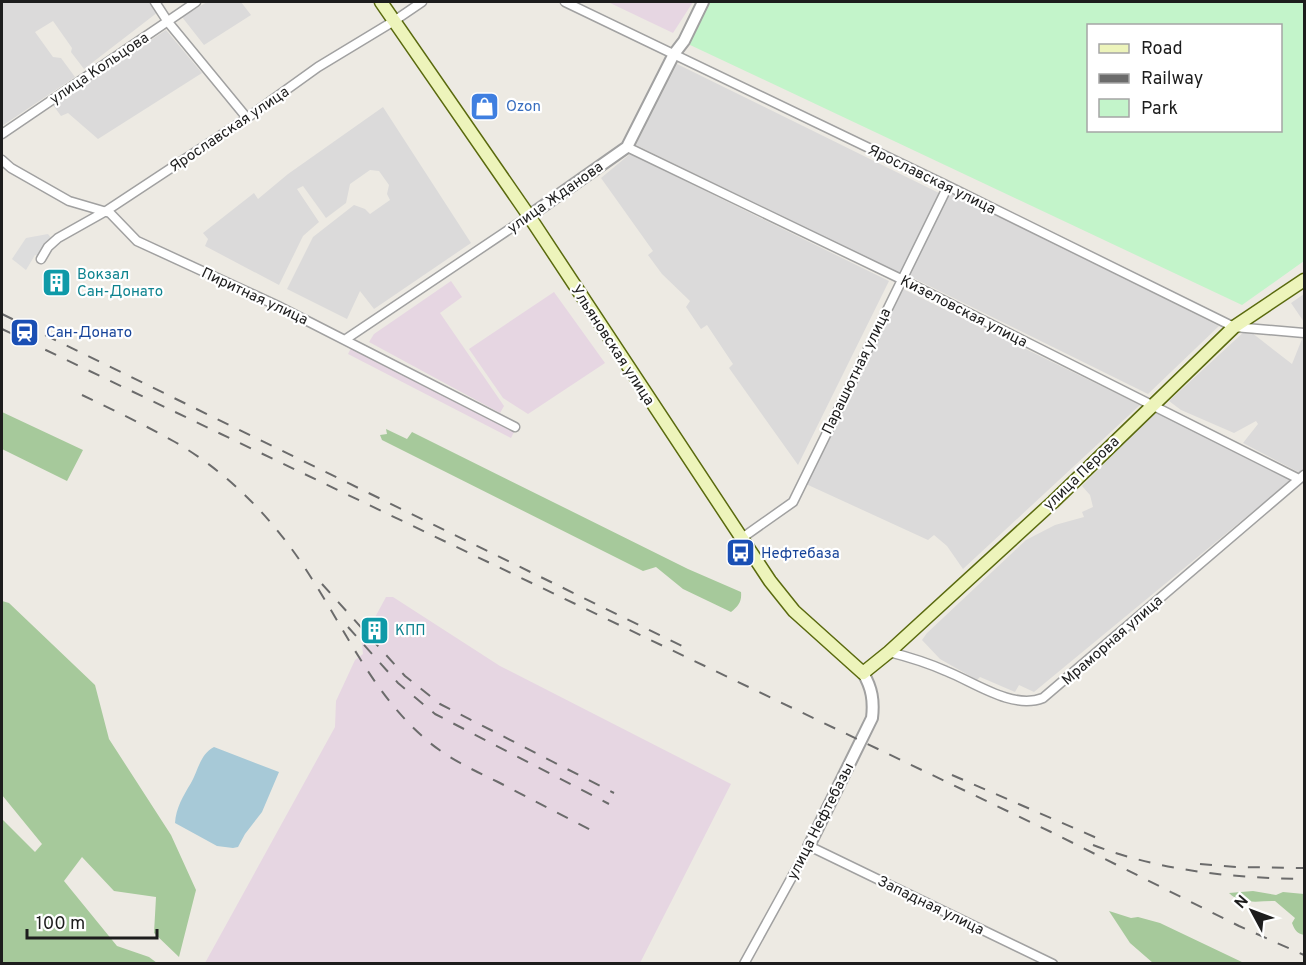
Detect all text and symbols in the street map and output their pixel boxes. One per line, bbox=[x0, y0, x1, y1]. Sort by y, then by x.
legend bbox=[1087, 24, 1282, 132]
street label: улица Кольцова bbox=[47, 29, 153, 110]
text: Road bbox=[1141, 38, 1183, 61]
text: Railway bbox=[1141, 68, 1203, 91]
street label: Ярославская улица bbox=[166, 83, 293, 177]
shop icon: Ozon bbox=[469, 90, 501, 122]
place label: Ozon bbox=[506, 98, 541, 117]
text: Park bbox=[1141, 98, 1178, 121]
street label: Ярославская улица bbox=[864, 141, 999, 220]
street label: улица Жданова bbox=[504, 158, 607, 238]
street label: Пиритная улица bbox=[198, 264, 311, 330]
place label: Вокзал Сан-Донато bbox=[77, 266, 163, 302]
building icon: Вокзал Сан-Донато bbox=[40, 267, 72, 299]
street label: Кизеловская улица bbox=[897, 272, 1030, 353]
street label: Ульяновская улица bbox=[566, 282, 658, 410]
street label: Парашютная улица bbox=[819, 305, 896, 438]
station icon: Сан-Донато bbox=[9, 316, 41, 348]
place label: Сан-Донато bbox=[46, 324, 132, 343]
street label: улица Перова bbox=[1040, 433, 1124, 515]
bus stop icon: Нефтебаза bbox=[724, 537, 756, 569]
place label: Нефтебаза bbox=[761, 545, 840, 564]
street label: Мраморная улица bbox=[1059, 592, 1167, 690]
building icon: КПП bbox=[358, 614, 390, 646]
place label: КПП bbox=[395, 622, 426, 641]
street label: улица Нефтебазы bbox=[784, 760, 859, 883]
street label: Западная улица bbox=[874, 872, 987, 940]
north arrow bbox=[1222, 881, 1282, 941]
text: N bbox=[1231, 892, 1254, 913]
scale bar bbox=[27, 902, 158, 940]
text: 100 m bbox=[36, 913, 85, 936]

